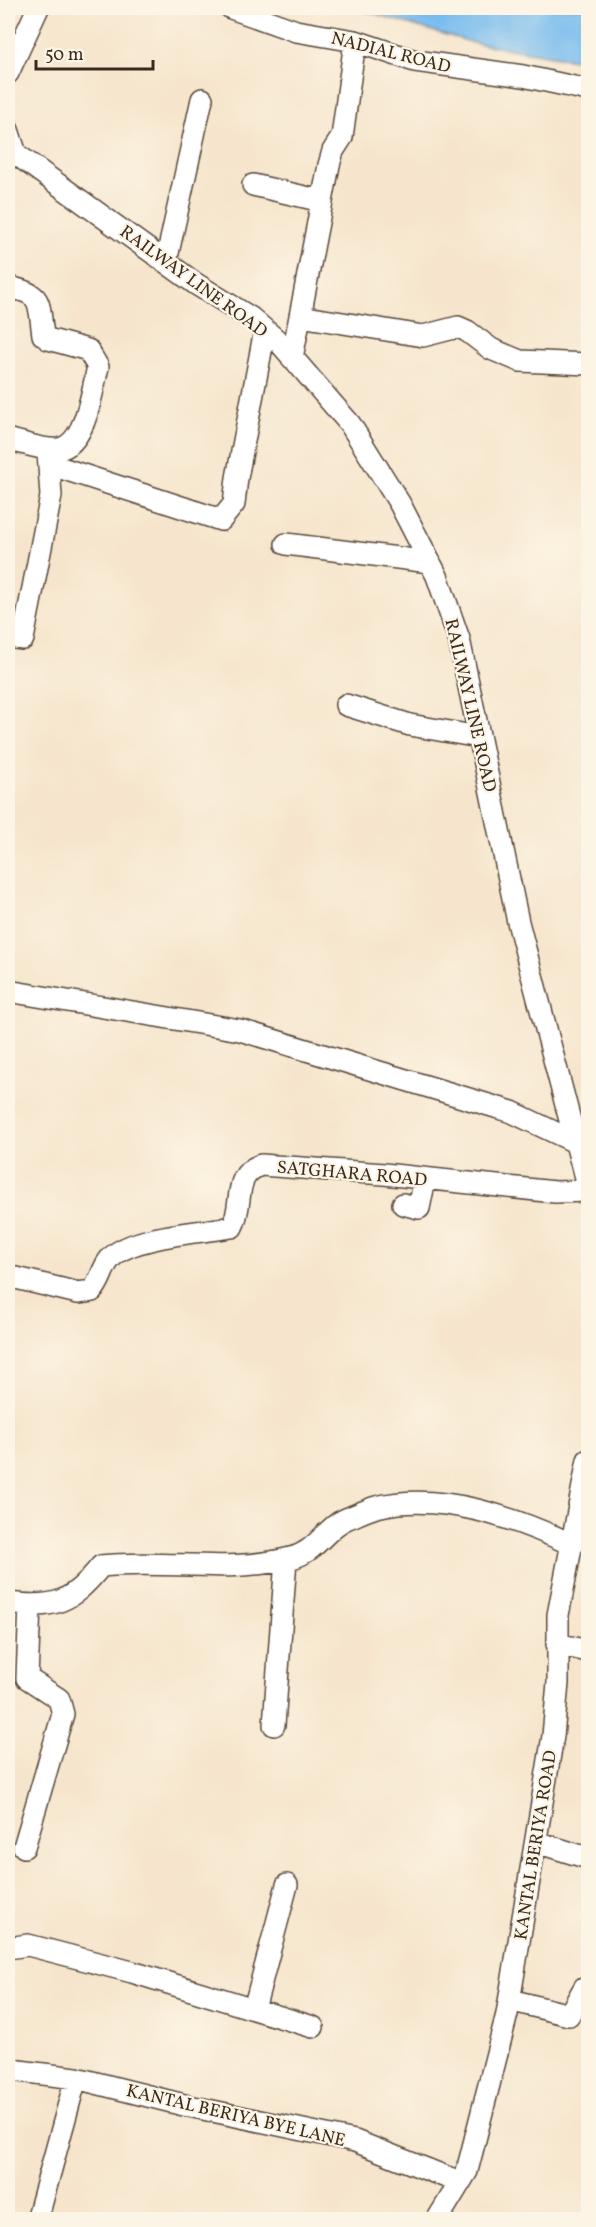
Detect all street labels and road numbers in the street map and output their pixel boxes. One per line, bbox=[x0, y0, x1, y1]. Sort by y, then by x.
street label: NADIAL ROAD bbox=[328, 27, 453, 80]
street label: RAILWAY LINE ROAD bbox=[114, 220, 272, 344]
street label: RAILWAY LINE ROAD bbox=[437, 616, 502, 795]
street label: SATGHARA ROAD bbox=[276, 1155, 428, 1194]
street label: KANTAL BERIYA ROAD bbox=[509, 1749, 564, 1942]
street label: KANTAL BERIYA BYE LANE bbox=[124, 2079, 348, 2154]

